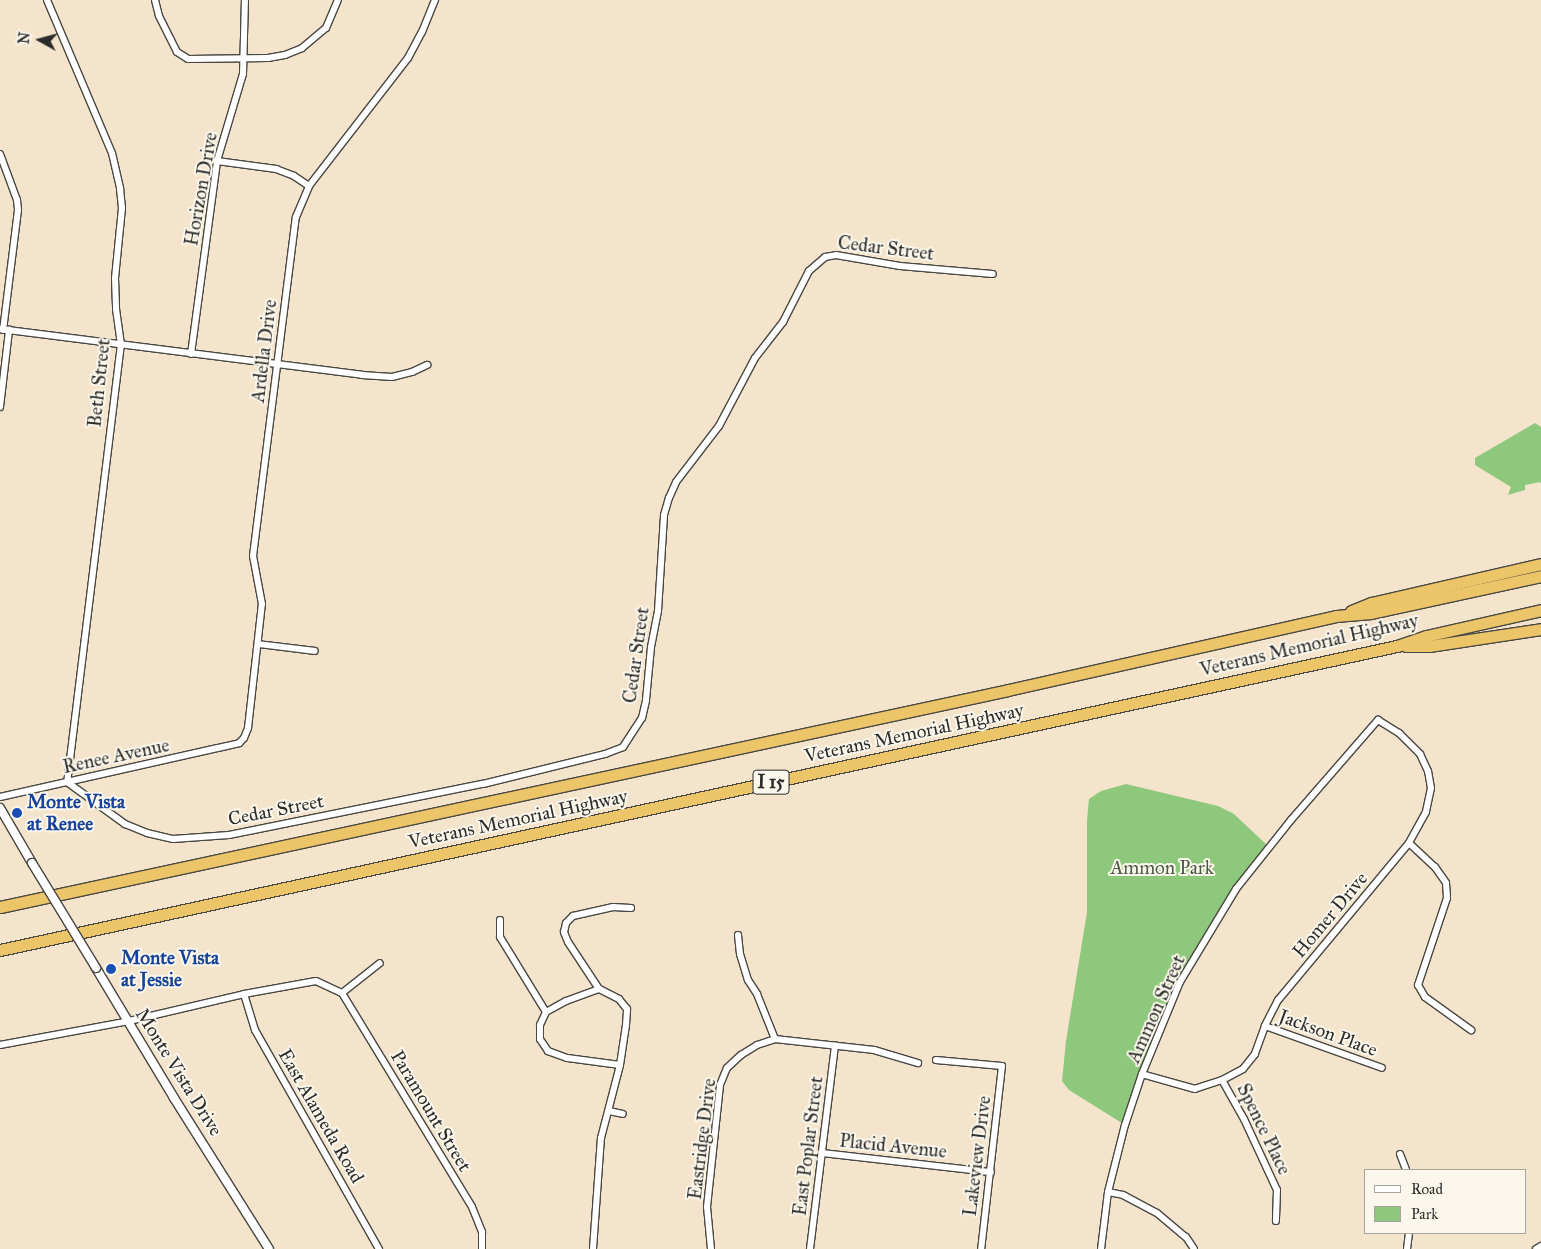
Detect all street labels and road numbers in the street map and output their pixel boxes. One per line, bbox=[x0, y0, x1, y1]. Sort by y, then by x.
street label: Horizon Drive bbox=[180, 130, 222, 248]
street label: Cedar Street bbox=[837, 231, 935, 265]
street label: Ardella Drive bbox=[246, 298, 282, 404]
street label: Beth Street bbox=[83, 338, 115, 428]
street label: Cedar Street bbox=[618, 605, 654, 705]
street label: Veterans Memorial Highway bbox=[1198, 609, 1420, 681]
street label: Veterans Memorial Highway bbox=[802, 699, 1026, 767]
street label: Renee Avenue bbox=[61, 734, 171, 778]
road number: I 15 bbox=[752, 766, 790, 798]
street label: Veterans Memorial Highway bbox=[406, 785, 630, 853]
street label: Cedar Street bbox=[226, 790, 326, 830]
street label: Homer Drive bbox=[1288, 868, 1372, 962]
street label: Ammon Street bbox=[1122, 951, 1190, 1067]
street label: Monte Vista Drive bbox=[131, 1004, 227, 1140]
street label: Jackson Place bbox=[1276, 1005, 1380, 1061]
street label: East Alameda Road bbox=[273, 1045, 369, 1187]
street label: Paramount Street bbox=[386, 1046, 476, 1176]
street label: East Poplar Street bbox=[788, 1075, 828, 1217]
street label: Eastridge Drive bbox=[683, 1077, 721, 1201]
street label: Spence Place bbox=[1232, 1080, 1296, 1178]
street label: Lakeview Drive bbox=[958, 1094, 996, 1218]
street label: Placid Avenue bbox=[838, 1129, 948, 1163]

